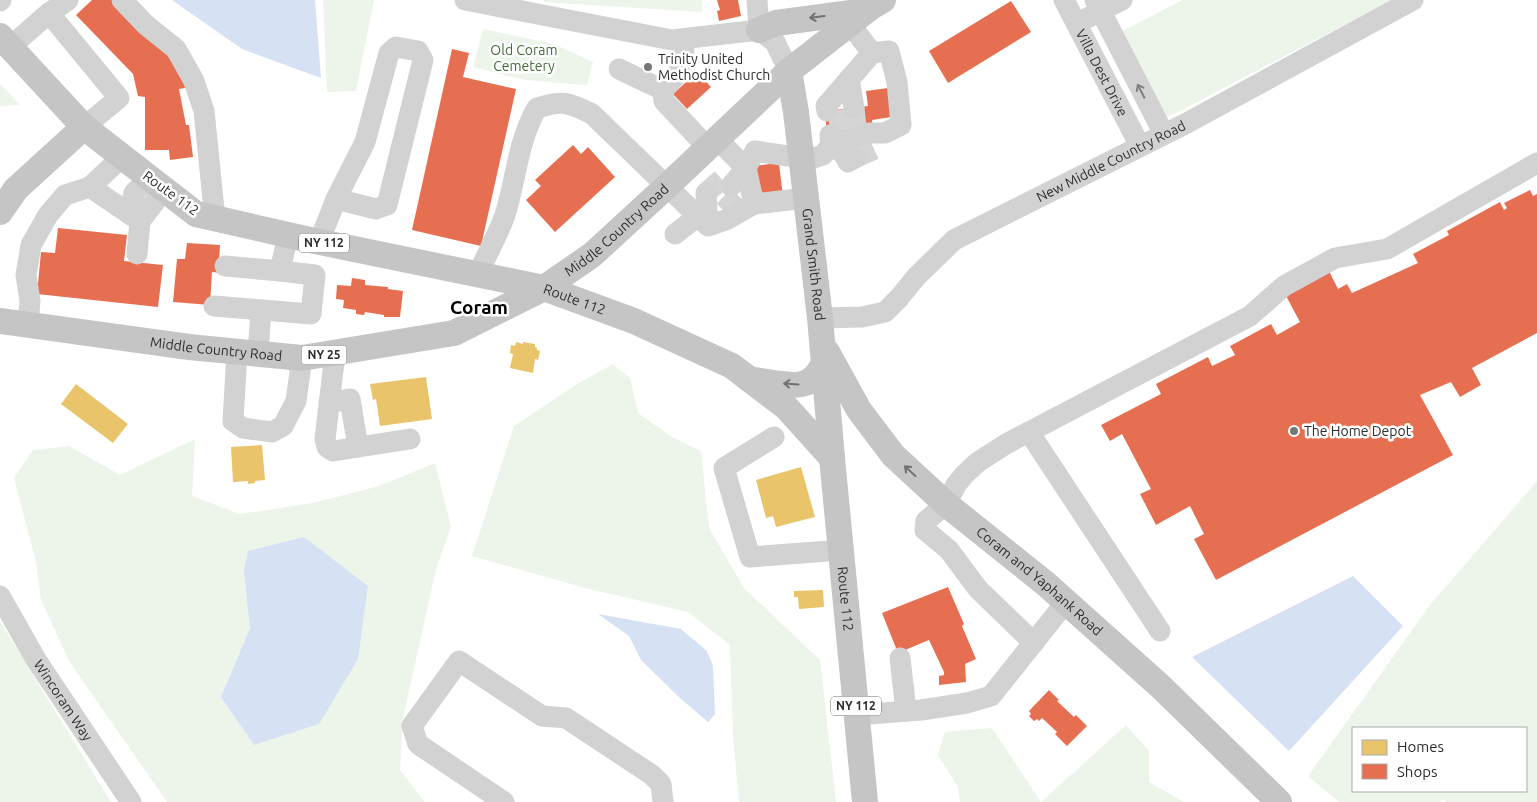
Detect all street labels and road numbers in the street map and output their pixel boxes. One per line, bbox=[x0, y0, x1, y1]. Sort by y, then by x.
street label: Villa Dest Drive bbox=[1073, 26, 1131, 119]
street label: New Middle Country Road bbox=[1034, 117, 1188, 205]
street label: Route 112 bbox=[140, 167, 202, 219]
street label: Middle Country Road bbox=[561, 181, 672, 280]
street label: Grand Smith Road bbox=[799, 207, 828, 321]
road number: NY 112 bbox=[299, 234, 349, 252]
street label: Route 112 bbox=[541, 280, 608, 318]
street label: Middle Country Road bbox=[149, 334, 283, 364]
road number: NY 25 bbox=[302, 346, 346, 364]
street label: Coram and Yaphank Road bbox=[973, 523, 1106, 639]
street label: Route 112 bbox=[834, 566, 857, 632]
street label: Wincoram Way bbox=[31, 657, 96, 744]
road number: NY 112 bbox=[831, 696, 881, 716]

